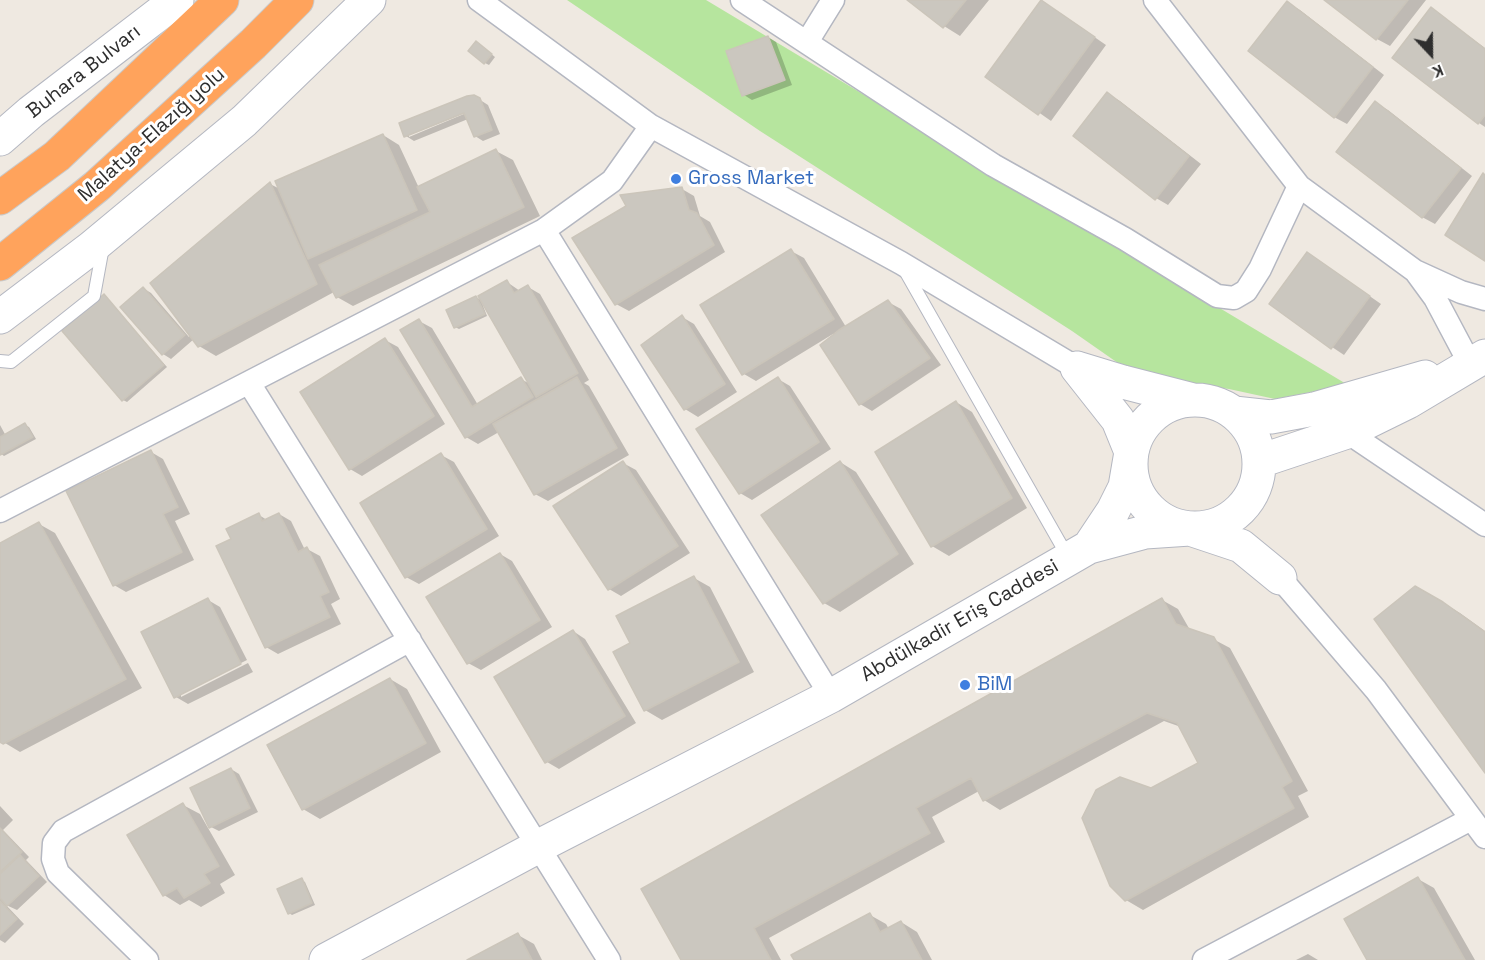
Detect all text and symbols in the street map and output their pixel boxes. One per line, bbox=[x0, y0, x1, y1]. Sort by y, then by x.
street label: Buhara Bulvarı bbox=[22, 20, 146, 124]
north arrow bbox=[1401, 24, 1461, 84]
text: K bbox=[1429, 60, 1447, 83]
street label: Malatya-Elazığ yolu bbox=[74, 63, 230, 207]
place label: Gross Market bbox=[688, 167, 814, 191]
marker: Gross Market bbox=[669, 172, 683, 186]
street label: Abdülkadir Eriş Caddesi bbox=[857, 555, 1063, 687]
place label: BiM bbox=[977, 673, 1012, 697]
marker: BiM bbox=[958, 678, 972, 692]

